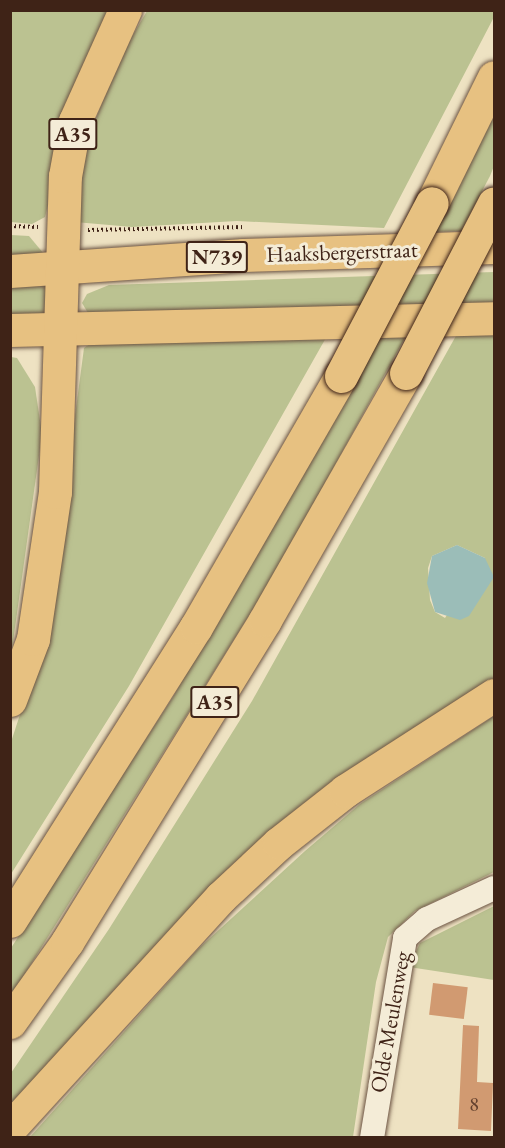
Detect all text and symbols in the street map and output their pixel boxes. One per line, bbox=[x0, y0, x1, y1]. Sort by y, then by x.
road number: A35 bbox=[48, 116, 98, 152]
street label: Haaksbergerstraat bbox=[266, 236, 418, 268]
road number: N739 bbox=[186, 239, 248, 275]
road number: A35 bbox=[190, 684, 240, 720]
street label: Olde Meulenweg bbox=[365, 949, 415, 1095]
house number: 8 bbox=[469, 1092, 479, 1116]

